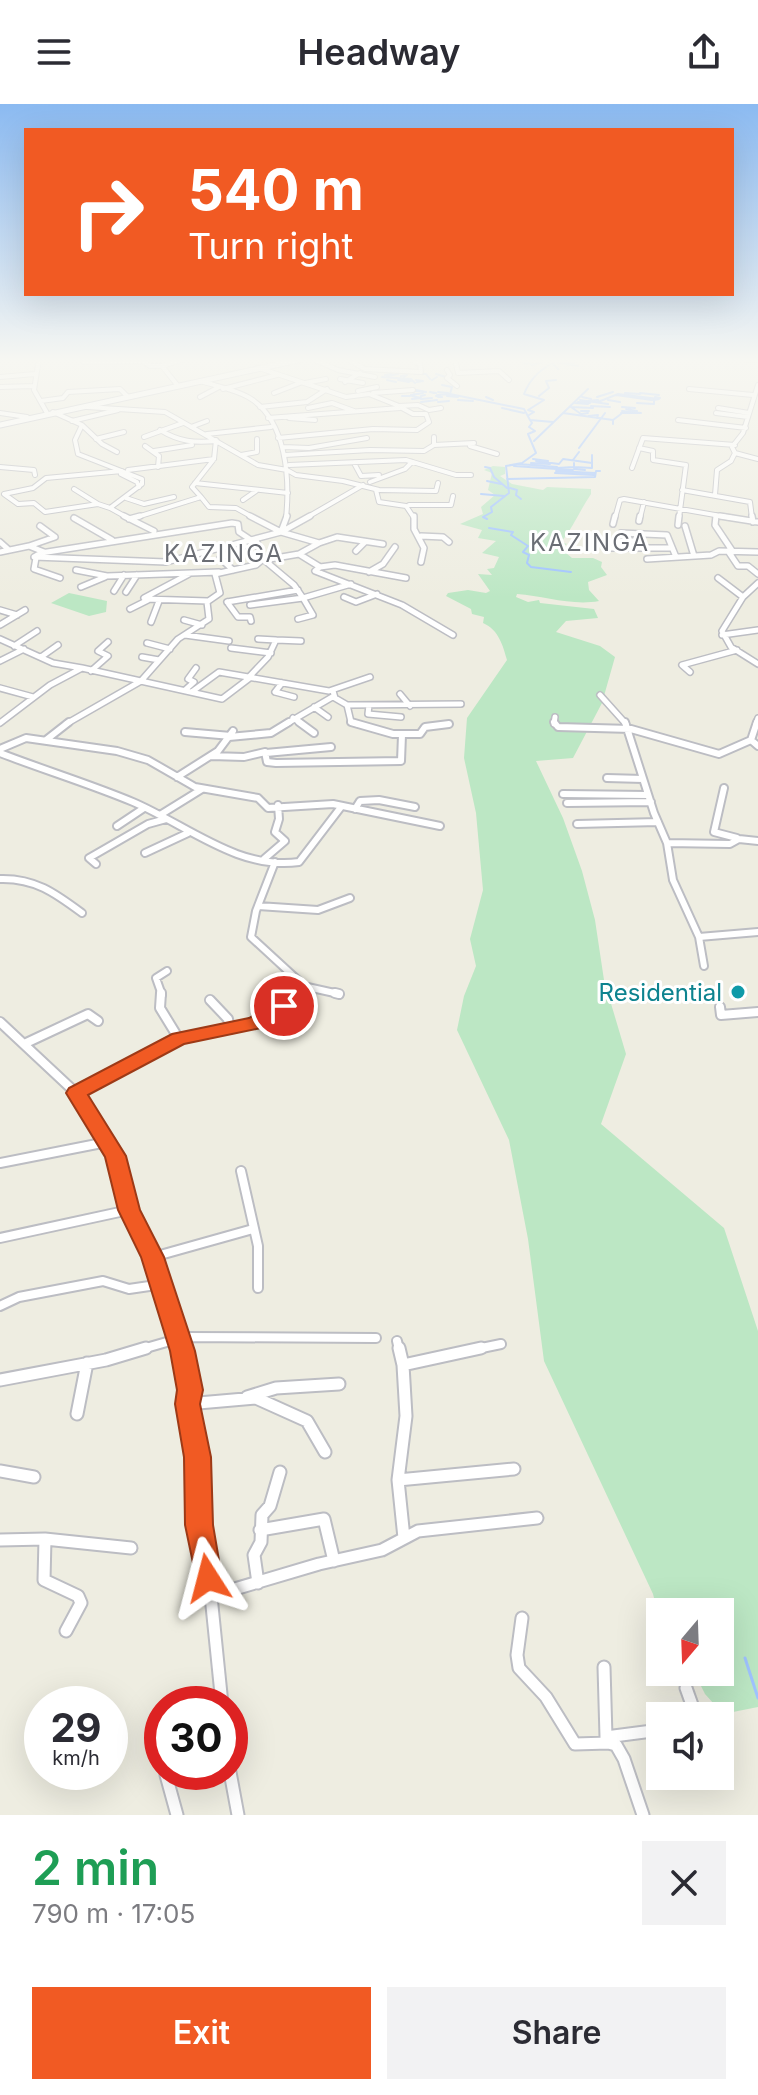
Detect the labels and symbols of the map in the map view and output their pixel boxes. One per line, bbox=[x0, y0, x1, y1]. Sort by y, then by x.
district label: KAZINGA bbox=[530, 528, 650, 557]
district label: KAZINGA bbox=[164, 539, 284, 568]
pin bbox=[250, 972, 318, 1040]
place label: Residential bbox=[599, 978, 722, 1007]
marker: Residential bbox=[729, 983, 747, 1001]
position arrow bbox=[166, 1536, 250, 1620]
north arrow bbox=[646, 1598, 734, 1686]
speed limit sign: 30 bbox=[144, 1686, 248, 1790]

